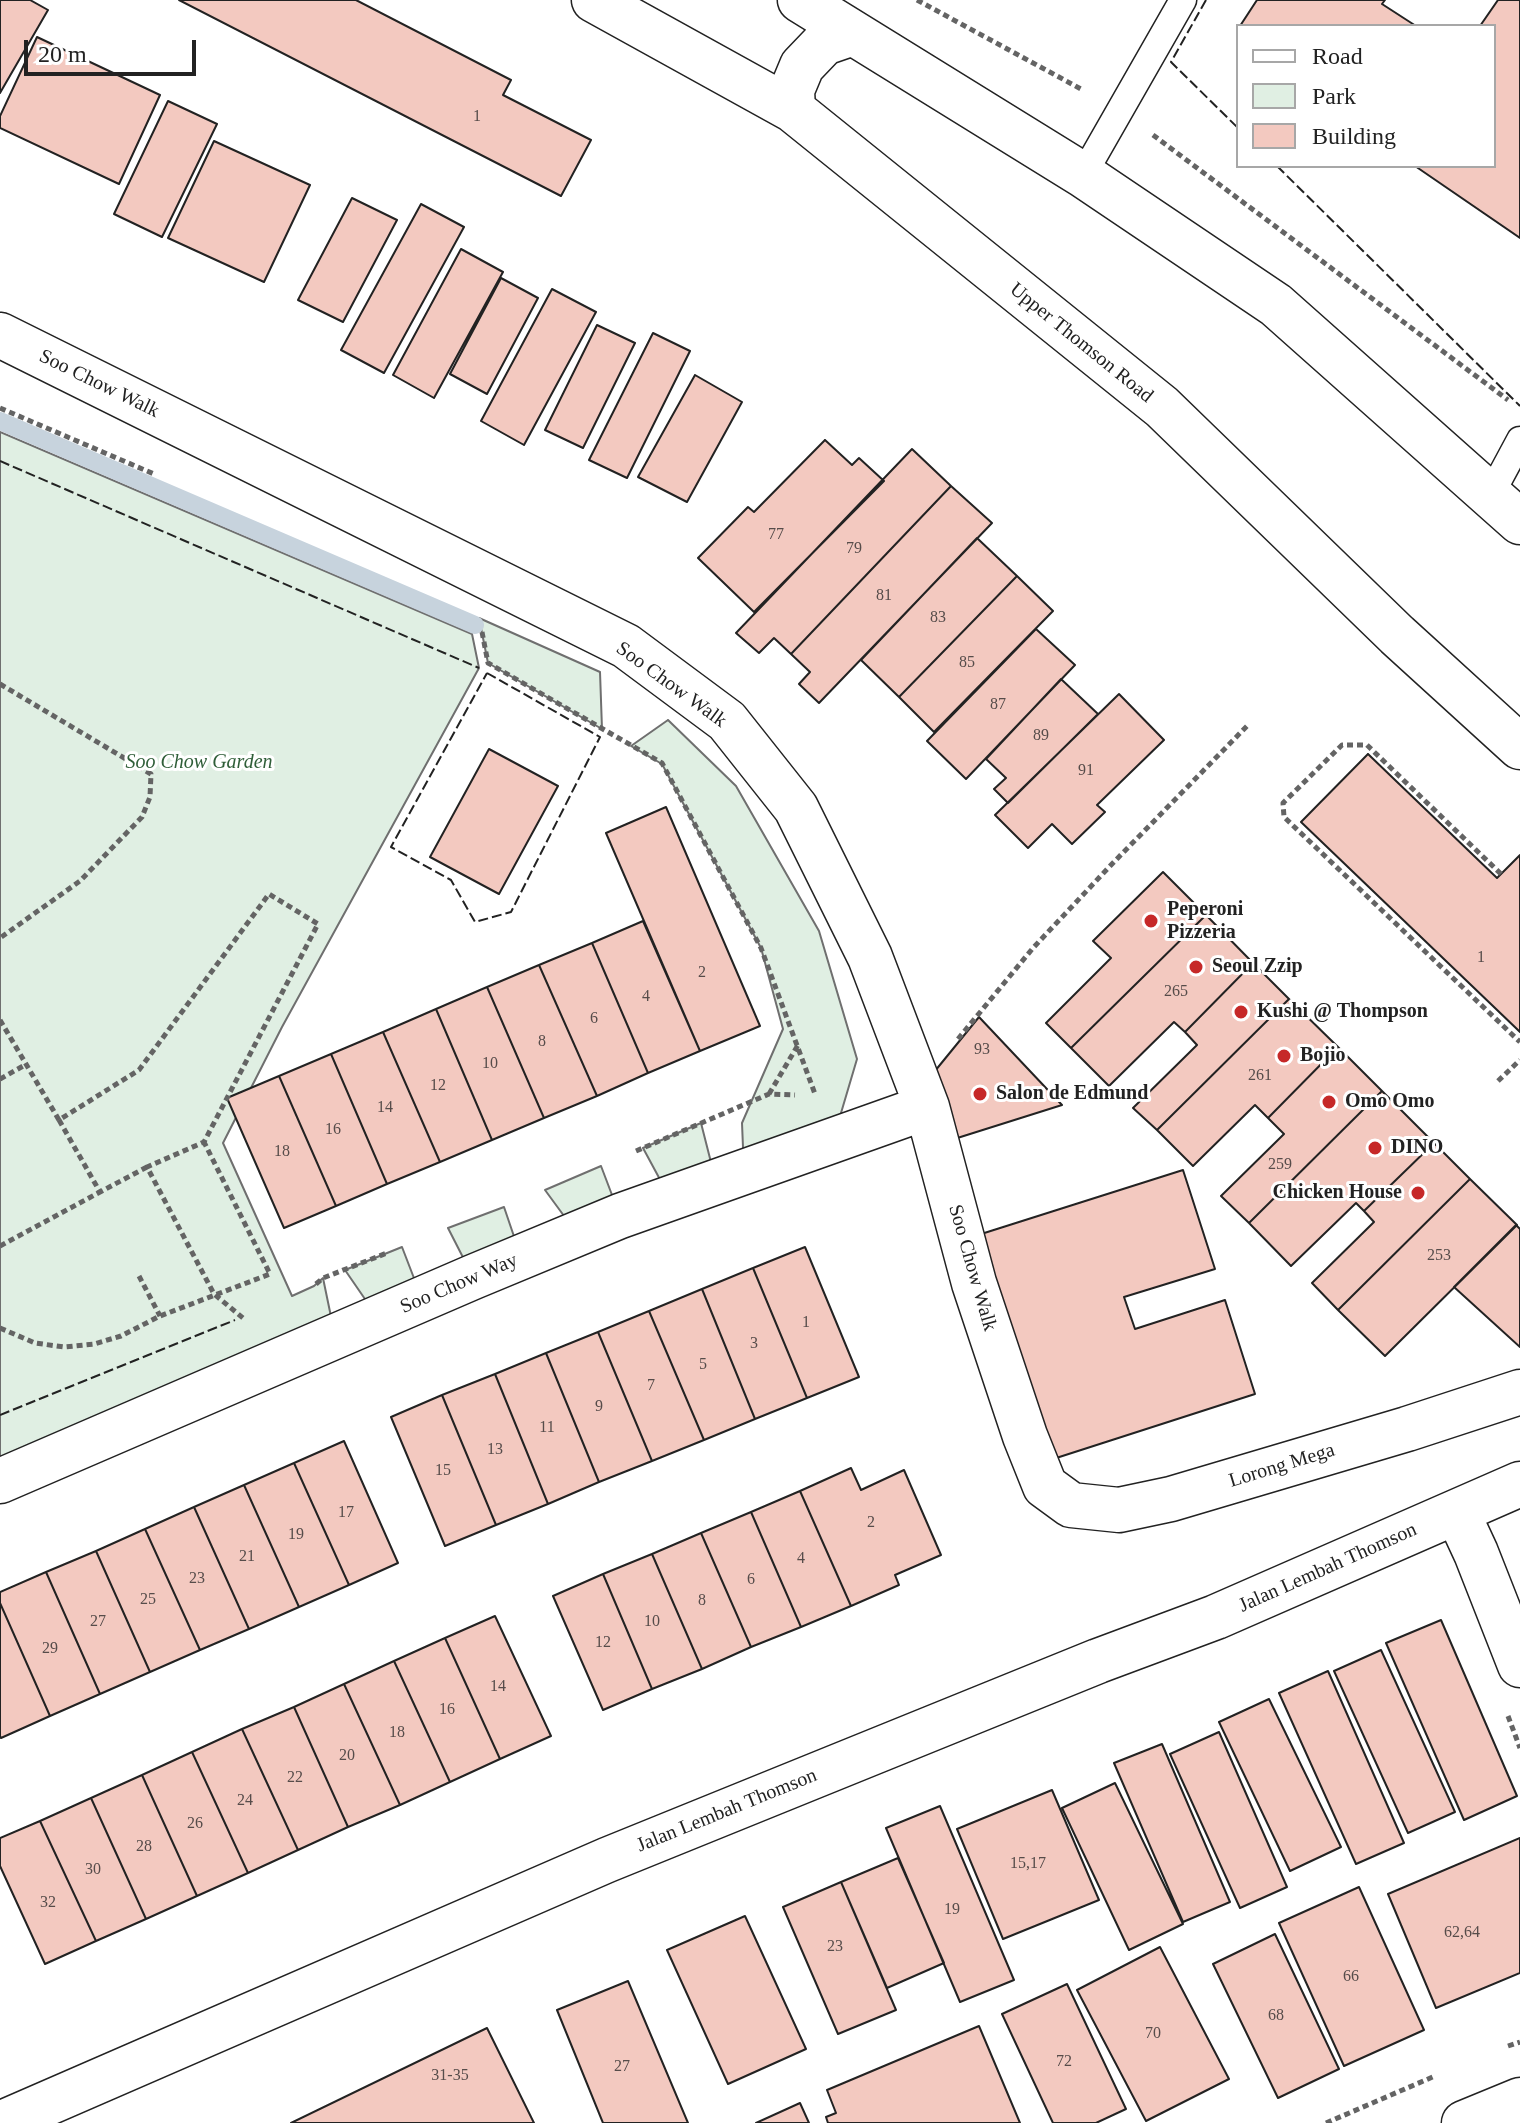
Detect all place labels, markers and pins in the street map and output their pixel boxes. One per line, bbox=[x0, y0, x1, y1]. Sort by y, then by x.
place label: Peperoni Pizzeria bbox=[1167, 898, 1256, 945]
marker: Peperoni Pizzeria bbox=[1142, 912, 1160, 930]
place label: Seoul Zzip bbox=[1212, 955, 1314, 979]
marker: Seoul Zzip bbox=[1187, 958, 1205, 976]
place label: Kushi @ Thompson bbox=[1257, 1000, 1446, 1024]
marker: Kushi @ Thompson bbox=[1232, 1003, 1250, 1021]
place label: Bojio bbox=[1300, 1044, 1351, 1068]
marker: Bojio bbox=[1275, 1047, 1293, 1065]
place label: Salon de Edmund bbox=[996, 1082, 1168, 1106]
marker: Salon de Edmund bbox=[971, 1085, 989, 1103]
place label: Omo Omo bbox=[1345, 1090, 1444, 1114]
marker: Omo Omo bbox=[1320, 1093, 1338, 1111]
place label: DINO bbox=[1391, 1136, 1442, 1160]
marker: DINO bbox=[1366, 1139, 1384, 1157]
place label: Chicken House bbox=[1257, 1181, 1402, 1205]
marker: Chicken House bbox=[1409, 1184, 1427, 1202]

